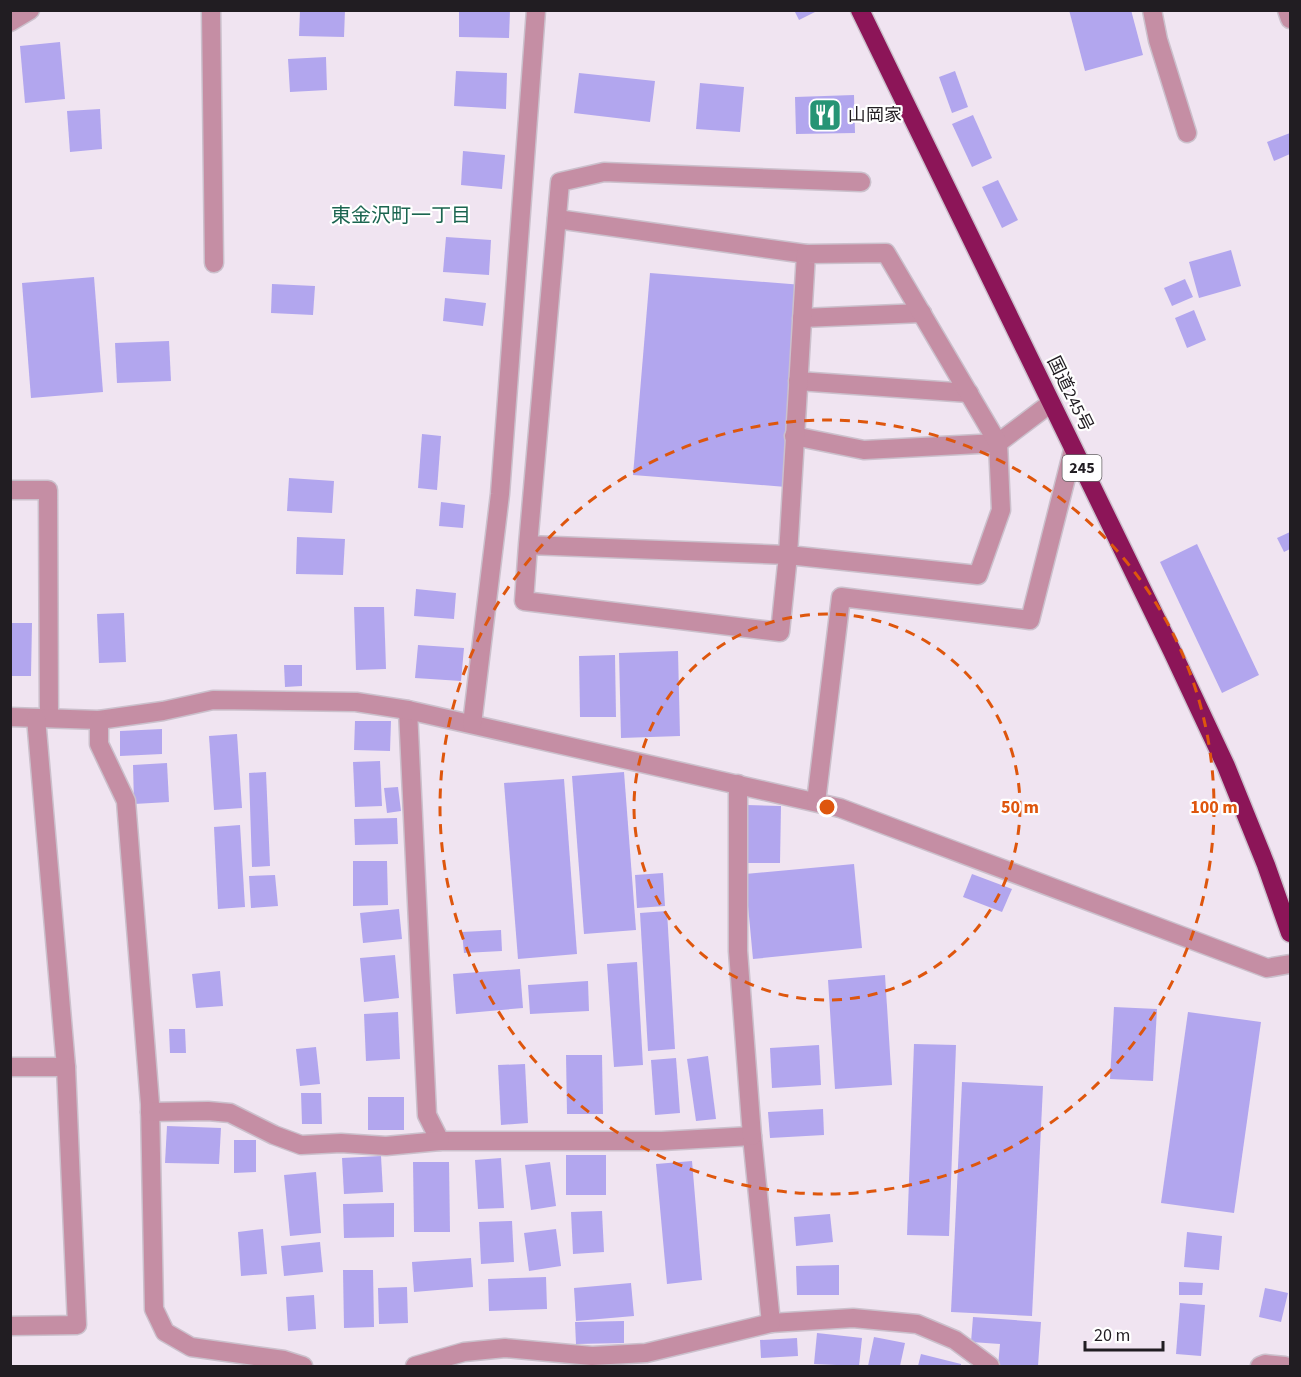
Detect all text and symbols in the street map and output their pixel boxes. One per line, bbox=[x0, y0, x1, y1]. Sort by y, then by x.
restaurant icon: 山岡家 bbox=[807, 97, 843, 133]
place label: 山岡家 bbox=[848, 103, 902, 128]
district label: 東金沢町一丁目 bbox=[331, 202, 471, 230]
street label: 国道245号 bbox=[1041, 352, 1099, 436]
road number: 245 bbox=[1062, 455, 1102, 481]
text: 50 m bbox=[1001, 795, 1039, 820]
text: 100 m bbox=[1190, 795, 1238, 820]
centre of rings bbox=[817, 797, 837, 817]
scale bar bbox=[1085, 1314, 1163, 1352]
text: 20 m bbox=[1094, 1323, 1130, 1348]

